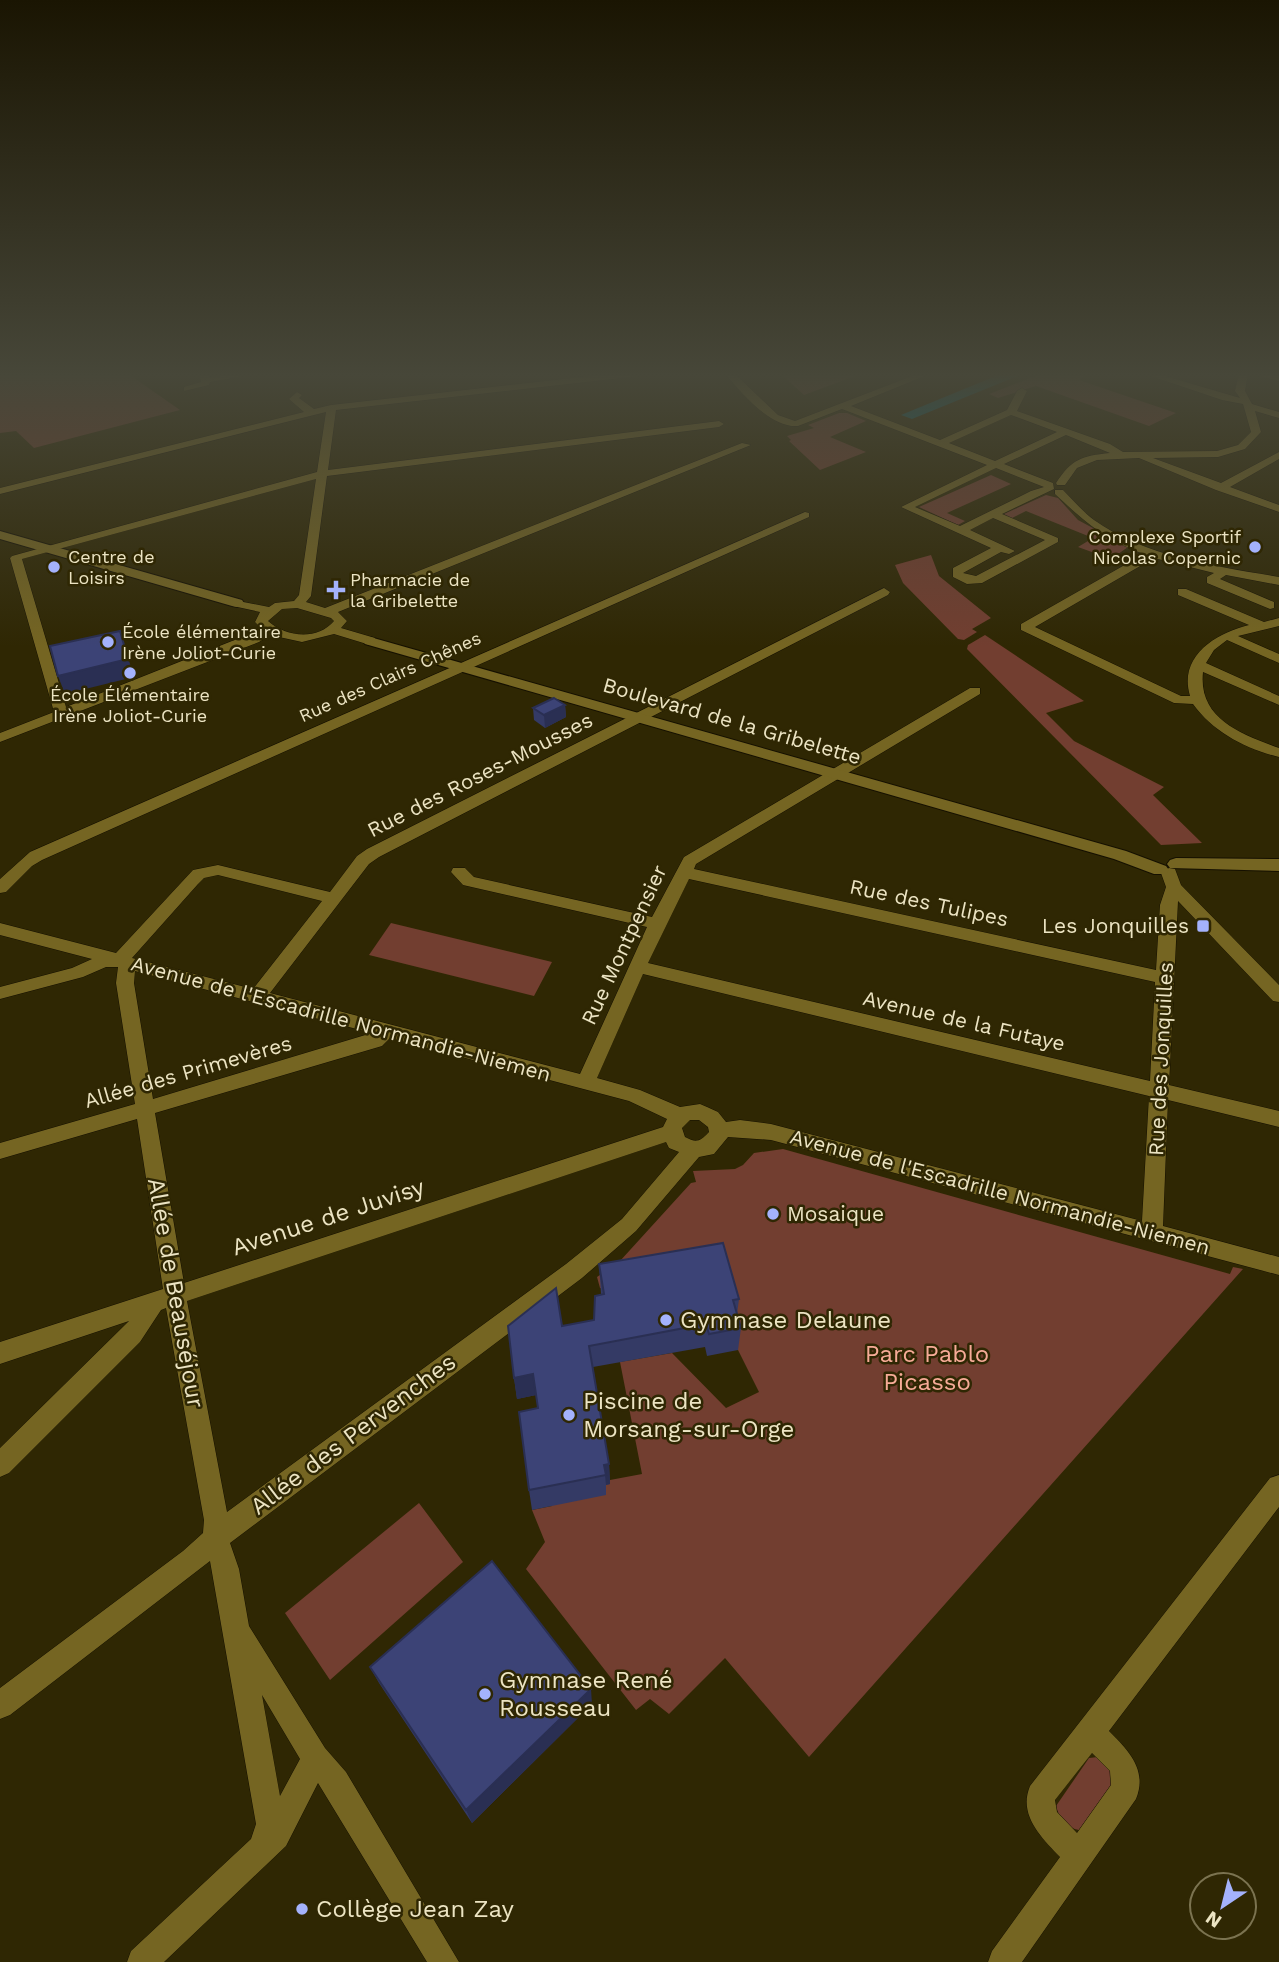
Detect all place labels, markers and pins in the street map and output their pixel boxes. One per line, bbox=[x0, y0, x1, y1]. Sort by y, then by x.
place label: Complexe Sportif Nicolas Copernic bbox=[1088, 526, 1241, 568]
marker: Complexe Sportif Nicolas Copernic bbox=[1247, 539, 1263, 555]
place label: Centre de Loisirs bbox=[68, 546, 155, 588]
marker: Centre de Loisirs bbox=[46, 559, 62, 575]
place label: Pharmacie de la Gribelette bbox=[350, 569, 470, 611]
marker: Pharmacie de la Gribelette bbox=[328, 582, 344, 598]
place label: École élémentaire Irène Joliot-Curie bbox=[122, 621, 281, 663]
marker: École élémentaire Irène Joliot-Curie bbox=[100, 634, 116, 650]
marker: École Élémentaire Irène Joliot-Curie bbox=[122, 665, 138, 681]
place label: École Élémentaire Irène Joliot-Curie bbox=[50, 684, 210, 726]
place label: Les Jonquilles bbox=[1042, 913, 1189, 938]
marker: Les Jonquilles bbox=[1195, 918, 1211, 934]
place label: Mosaique bbox=[787, 1201, 884, 1226]
marker: Mosaique bbox=[765, 1206, 781, 1222]
place label: Gymnase Delaune bbox=[680, 1306, 891, 1334]
marker: Gymnase Delaune bbox=[658, 1312, 674, 1328]
place label: Piscine de Morsang-sur-Orge bbox=[583, 1387, 794, 1443]
marker: Piscine de Morsang-sur-Orge bbox=[561, 1407, 577, 1423]
place label: Gymnase René Rousseau bbox=[499, 1666, 673, 1722]
marker: Gymnase René Rousseau bbox=[477, 1686, 493, 1702]
place label: Collège Jean Zay bbox=[316, 1895, 514, 1923]
marker: Collège Jean Zay bbox=[294, 1901, 310, 1917]

